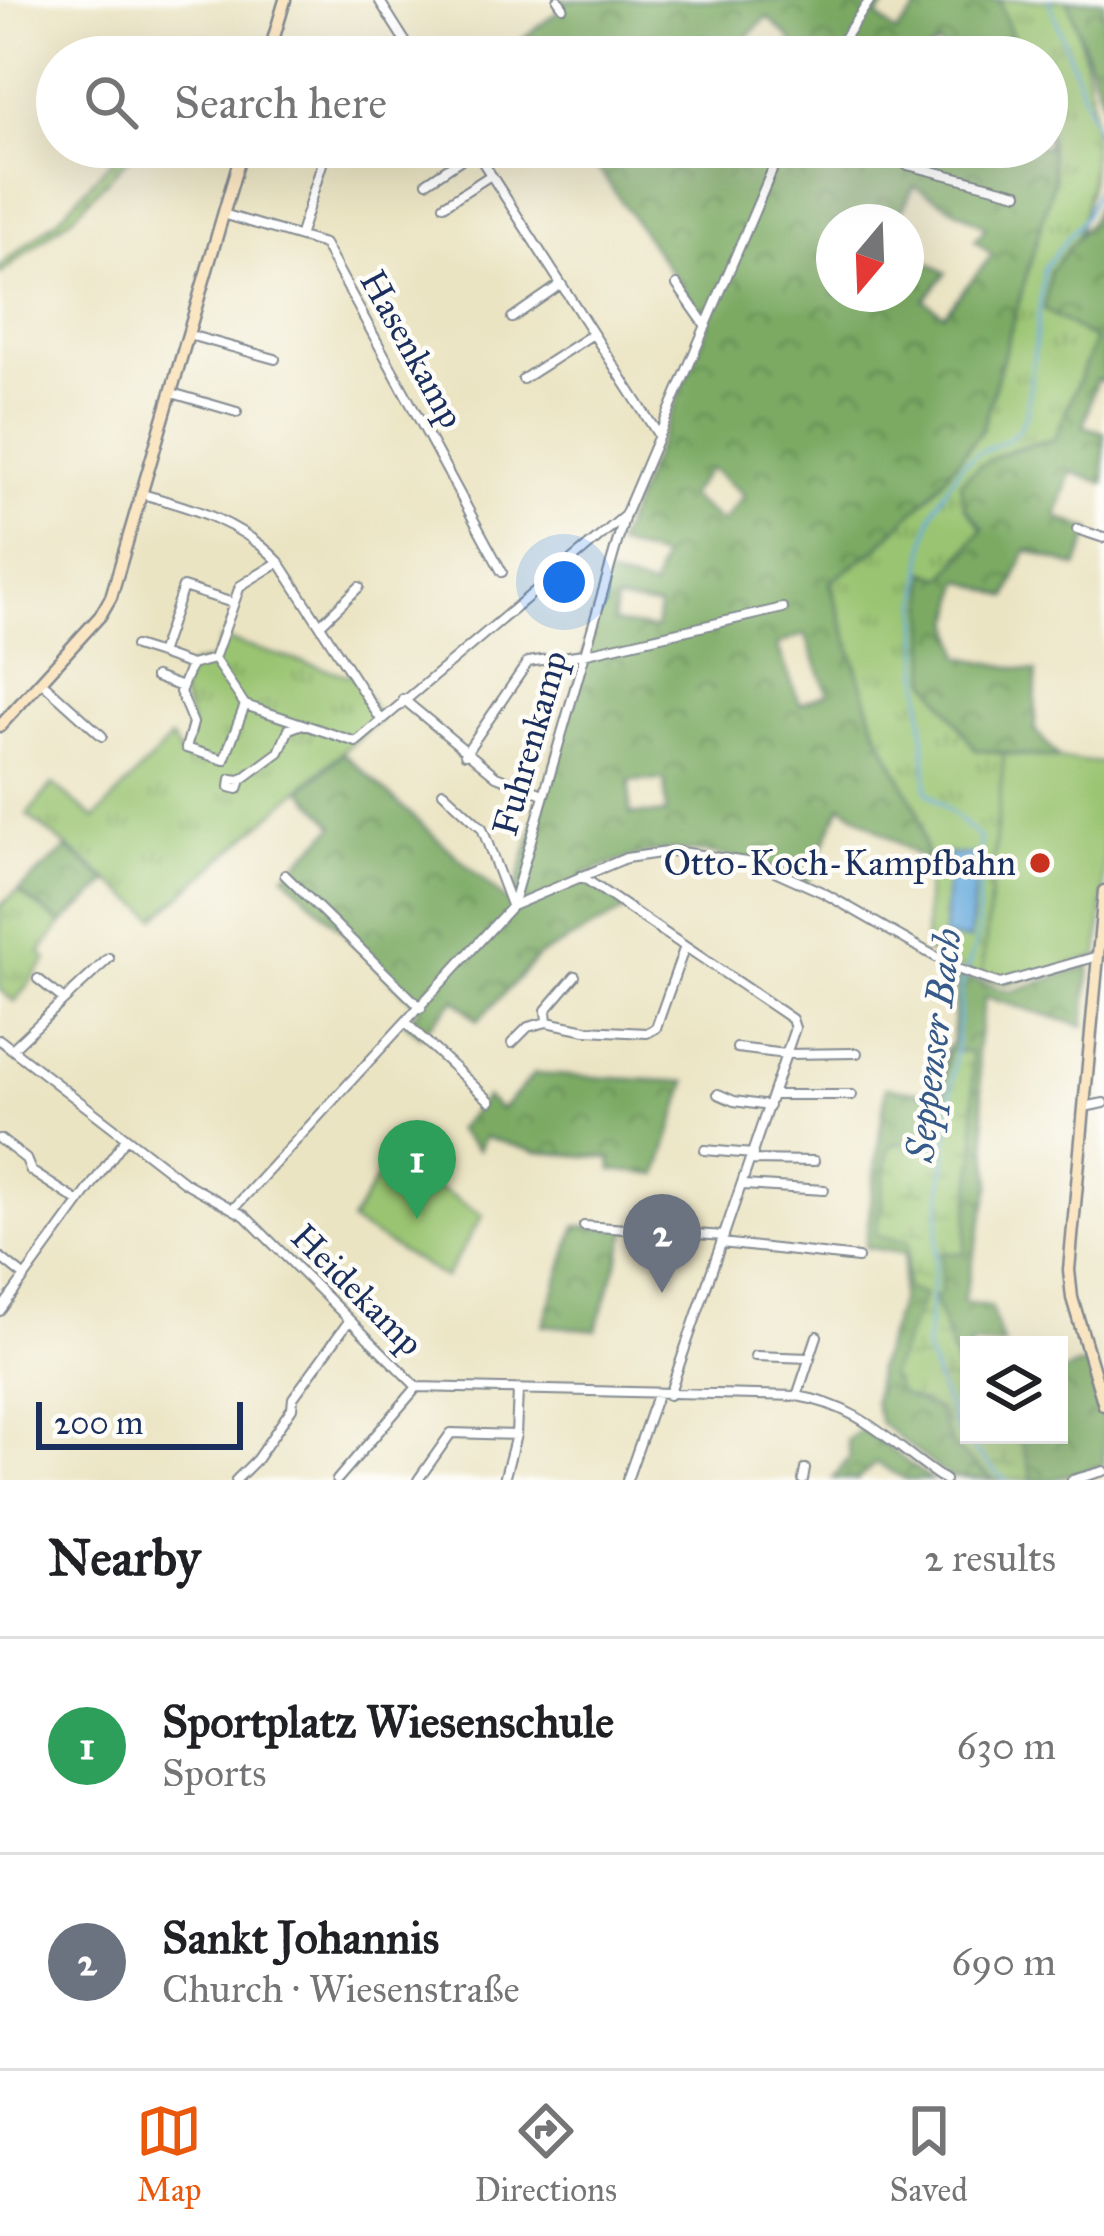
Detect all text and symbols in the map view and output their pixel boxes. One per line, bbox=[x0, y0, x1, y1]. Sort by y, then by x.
search box bbox=[36, 36, 1068, 168]
icon: search bbox=[78, 69, 144, 135]
text: Search here bbox=[174, 75, 387, 130]
north arrow bbox=[816, 204, 924, 312]
street label: Hasenkamp bbox=[351, 262, 473, 436]
your location bbox=[534, 552, 594, 612]
street label: Fuhrenkamp bbox=[483, 645, 577, 841]
place label: Otto-Koch-Kampfbahn bbox=[663, 841, 1016, 885]
marker: Otto-Koch-Kampfbahn bbox=[1027, 850, 1053, 876]
water label: Seppenser Bach bbox=[896, 926, 972, 1165]
pin: 1 bbox=[378, 1120, 456, 1219]
pin: 2 bbox=[623, 1194, 701, 1293]
street label: Heidekamp bbox=[282, 1215, 432, 1365]
map controls bbox=[960, 1336, 1068, 1444]
button: layers bbox=[960, 1336, 1068, 1444]
scale bar bbox=[36, 1396, 243, 1449]
text: 200 m bbox=[54, 1403, 144, 1443]
text: Nearby bbox=[48, 1527, 200, 1589]
text: 2 results bbox=[924, 1534, 1056, 1582]
text: Sportplatz Wiesenschule bbox=[162, 1694, 614, 1749]
text: 1 bbox=[79, 1722, 95, 1770]
text: 630 m bbox=[957, 1722, 1056, 1770]
text: Sports bbox=[162, 1749, 266, 1797]
text: Sankt Johannis bbox=[162, 1910, 439, 1965]
text: 2 bbox=[77, 1938, 97, 1986]
text: 690 m bbox=[951, 1938, 1056, 1986]
text: Church · Wiesenstraße bbox=[162, 1965, 520, 2013]
tab: Map bbox=[136, 2098, 202, 2210]
tab: Directions bbox=[475, 2098, 617, 2210]
tab: Saved bbox=[889, 2098, 968, 2210]

